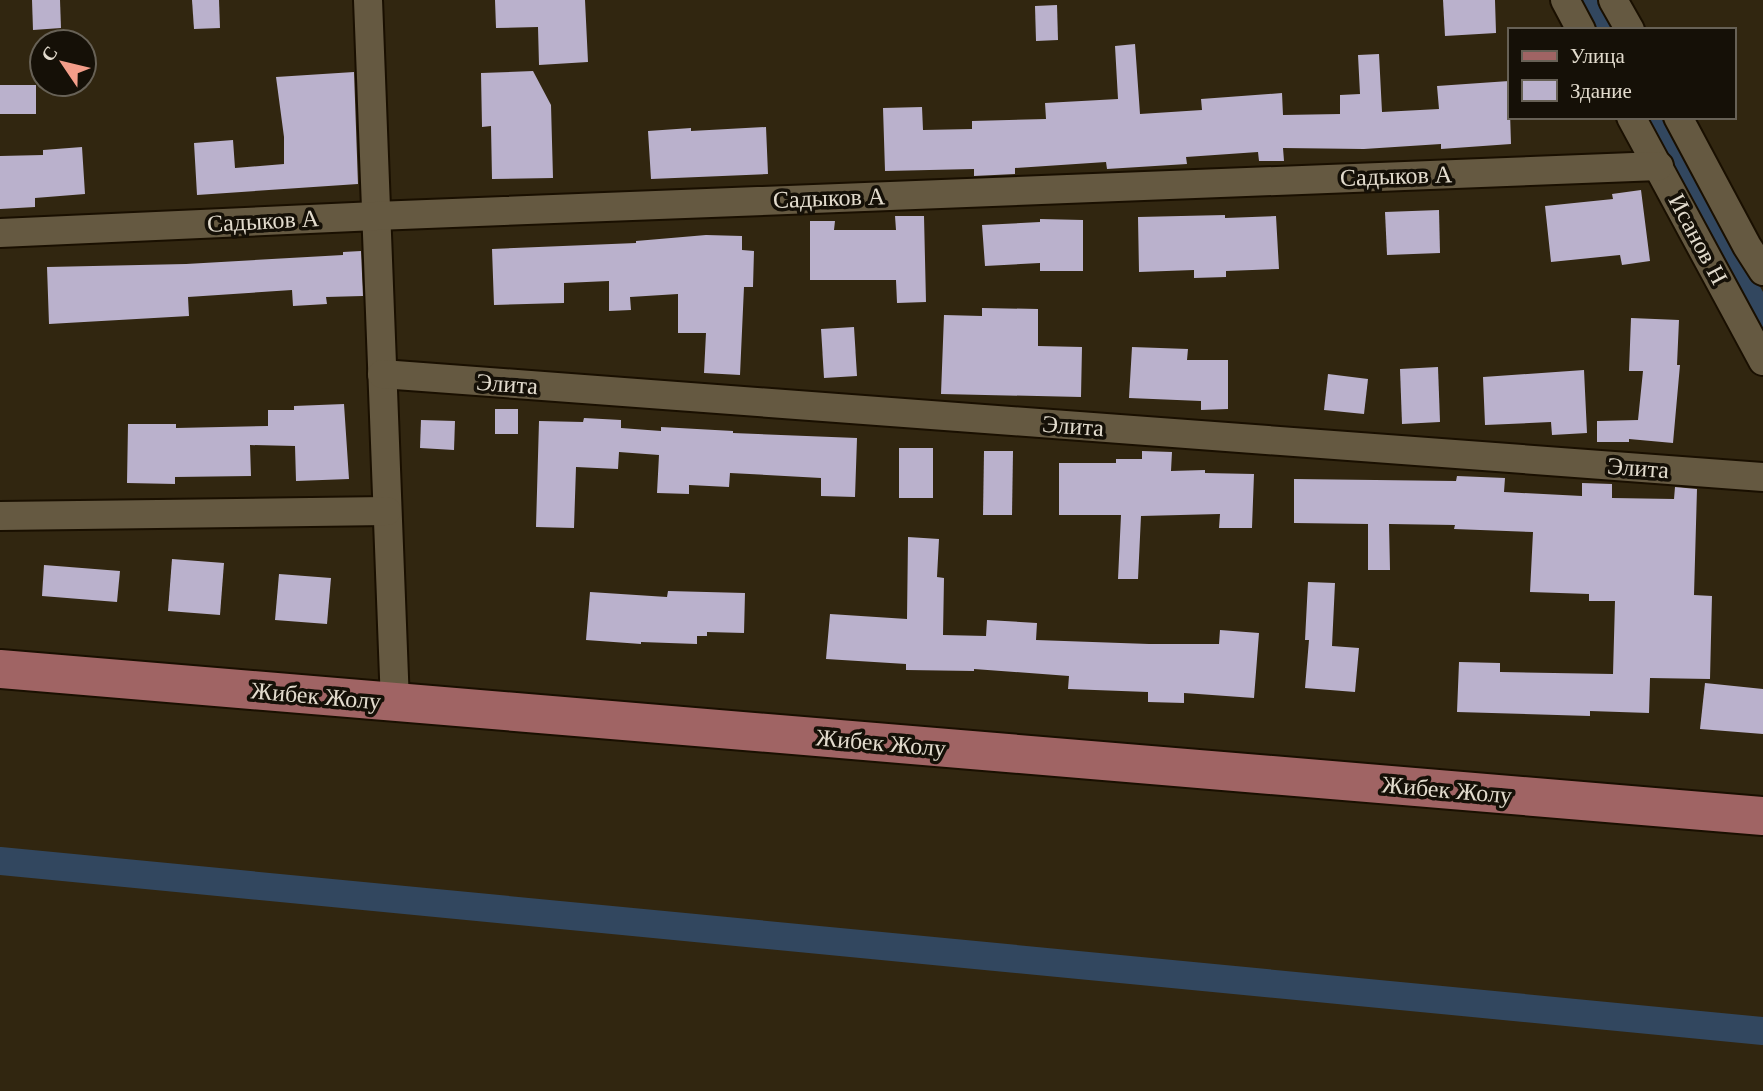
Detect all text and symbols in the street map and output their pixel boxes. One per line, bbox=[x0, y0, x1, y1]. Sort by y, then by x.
north arrow bbox=[28, 28, 98, 98]
legend bbox=[1508, 28, 1735, 119]
text: С bbox=[37, 42, 62, 65]
text: Улица bbox=[1570, 44, 1625, 68]
text: Здание bbox=[1570, 79, 1632, 103]
street label: Садыков А bbox=[1340, 161, 1453, 191]
street label: Садыков А bbox=[773, 183, 886, 213]
street label: Исанов Н bbox=[1663, 189, 1733, 289]
street label: Садыков А bbox=[206, 205, 320, 237]
street label: Элита bbox=[475, 369, 539, 399]
street label: Элита bbox=[1041, 411, 1105, 441]
street label: Элита bbox=[1606, 453, 1670, 483]
street label: Жибек Жолу bbox=[250, 677, 382, 715]
street label: Жибек Жолу bbox=[815, 724, 947, 762]
street label: Жибек Жолу bbox=[1381, 771, 1513, 809]

